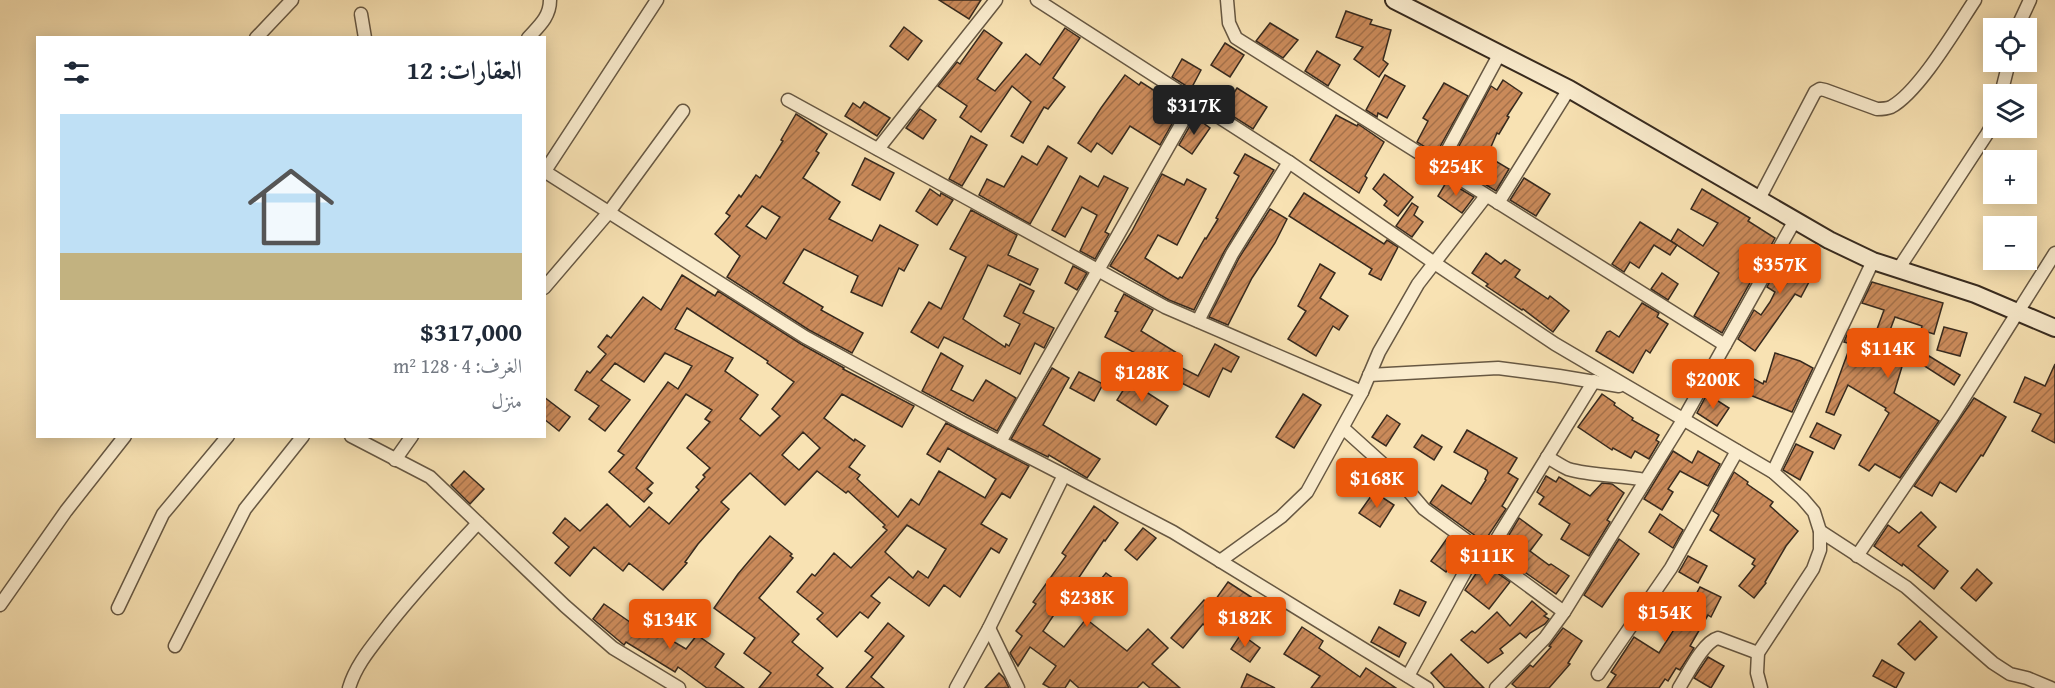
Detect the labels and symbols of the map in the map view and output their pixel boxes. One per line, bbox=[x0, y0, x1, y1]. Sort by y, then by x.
pin: $317K bbox=[1152, 85, 1236, 136]
pin: $254K bbox=[1414, 146, 1498, 197]
pin: $357K bbox=[1738, 244, 1822, 295]
pin: $114K bbox=[1846, 328, 1930, 379]
pin: $128K bbox=[1100, 352, 1184, 403]
pin: $200K bbox=[1671, 359, 1755, 410]
pin: $168K bbox=[1335, 458, 1419, 509]
pin: $111K bbox=[1445, 535, 1529, 586]
pin: $238K bbox=[1045, 577, 1129, 628]
pin: $154K bbox=[1623, 592, 1707, 643]
pin: $182K bbox=[1203, 597, 1287, 648]
pin: $134K bbox=[628, 599, 712, 650]

